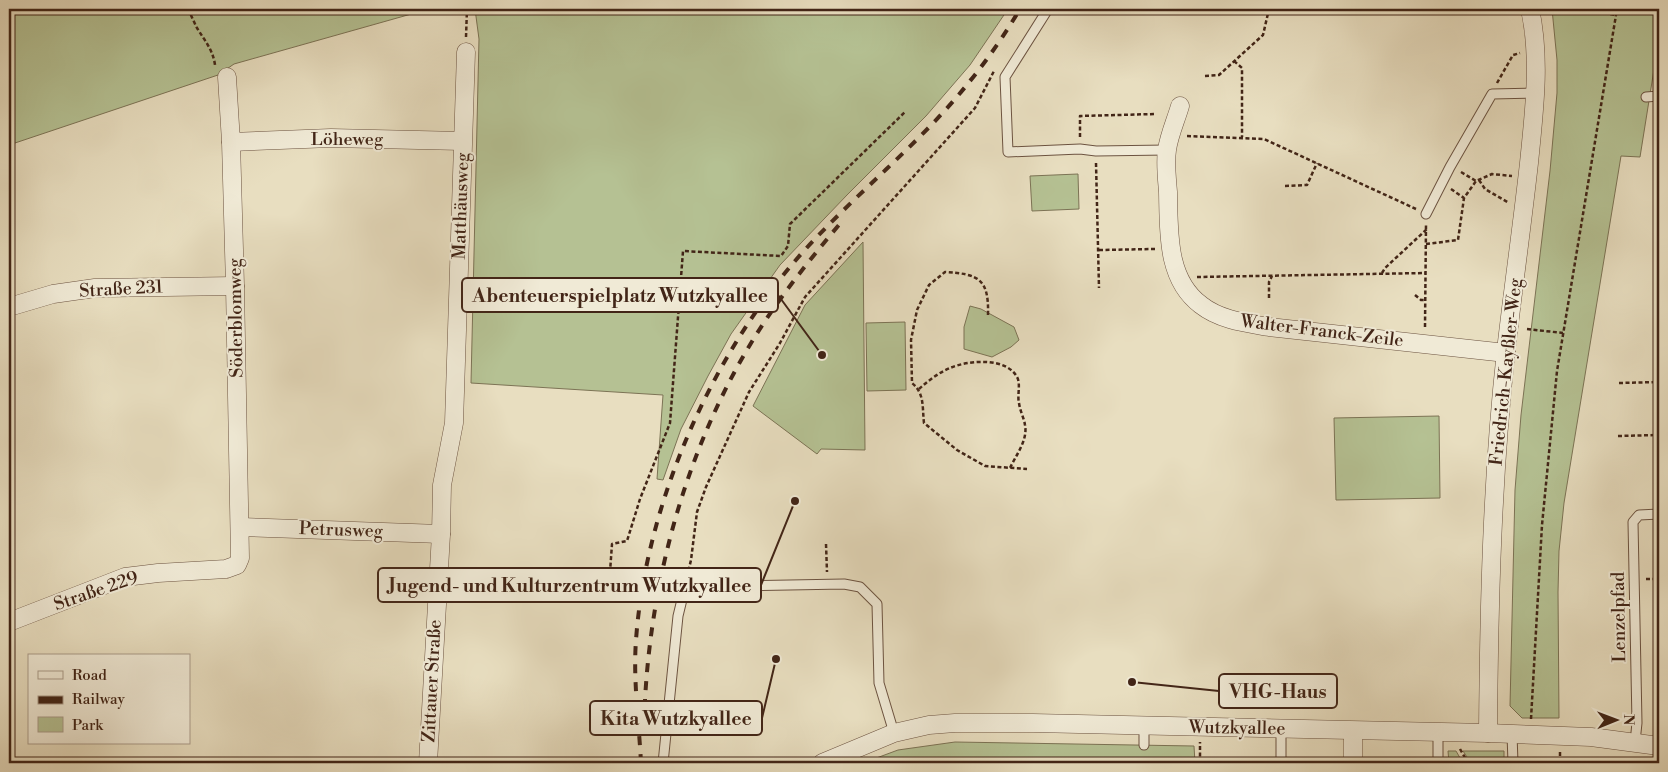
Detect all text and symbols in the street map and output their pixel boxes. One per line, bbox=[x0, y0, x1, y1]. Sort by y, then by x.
street label: Löheweg bbox=[311, 128, 384, 151]
street label: Matthäusweg bbox=[448, 151, 474, 260]
street label: Söderblomweg bbox=[223, 257, 249, 378]
street label: Straße 231 bbox=[78, 275, 164, 303]
street label: Friedrich-Kayßler-Weg bbox=[1485, 276, 1527, 467]
callout: Abenteuerspielplatz Wutzkyallee bbox=[462, 278, 778, 312]
text: Abenteuerspielplatz Wutzkyallee bbox=[471, 284, 768, 308]
street label: Walter-Franck-Zeile bbox=[1238, 309, 1405, 352]
street label: Petrusweg bbox=[299, 517, 384, 543]
street label: Straße 229 bbox=[51, 566, 141, 616]
callout: Jugend- und Kulturzentrum Wutzkyallee bbox=[378, 568, 761, 602]
street label: Lenzelpfad bbox=[1607, 571, 1631, 663]
text: Jugend- und Kulturzentrum Wutzkyallee bbox=[386, 574, 751, 598]
street label: Zittauer Straße bbox=[417, 619, 447, 743]
legend bbox=[28, 654, 190, 744]
text: Road bbox=[72, 666, 107, 685]
callout: VHG-Haus bbox=[1219, 674, 1337, 708]
text: VHG-Haus bbox=[1228, 680, 1327, 704]
text: Railway bbox=[72, 690, 126, 709]
north arrow bbox=[1590, 694, 1640, 744]
callout: Kita Wutzkyallee bbox=[590, 701, 762, 735]
text: Kita Wutzkyallee bbox=[600, 707, 752, 731]
text: N bbox=[1619, 714, 1637, 725]
text: Park bbox=[72, 716, 104, 735]
street label: Wutzkyallee bbox=[1187, 716, 1286, 740]

